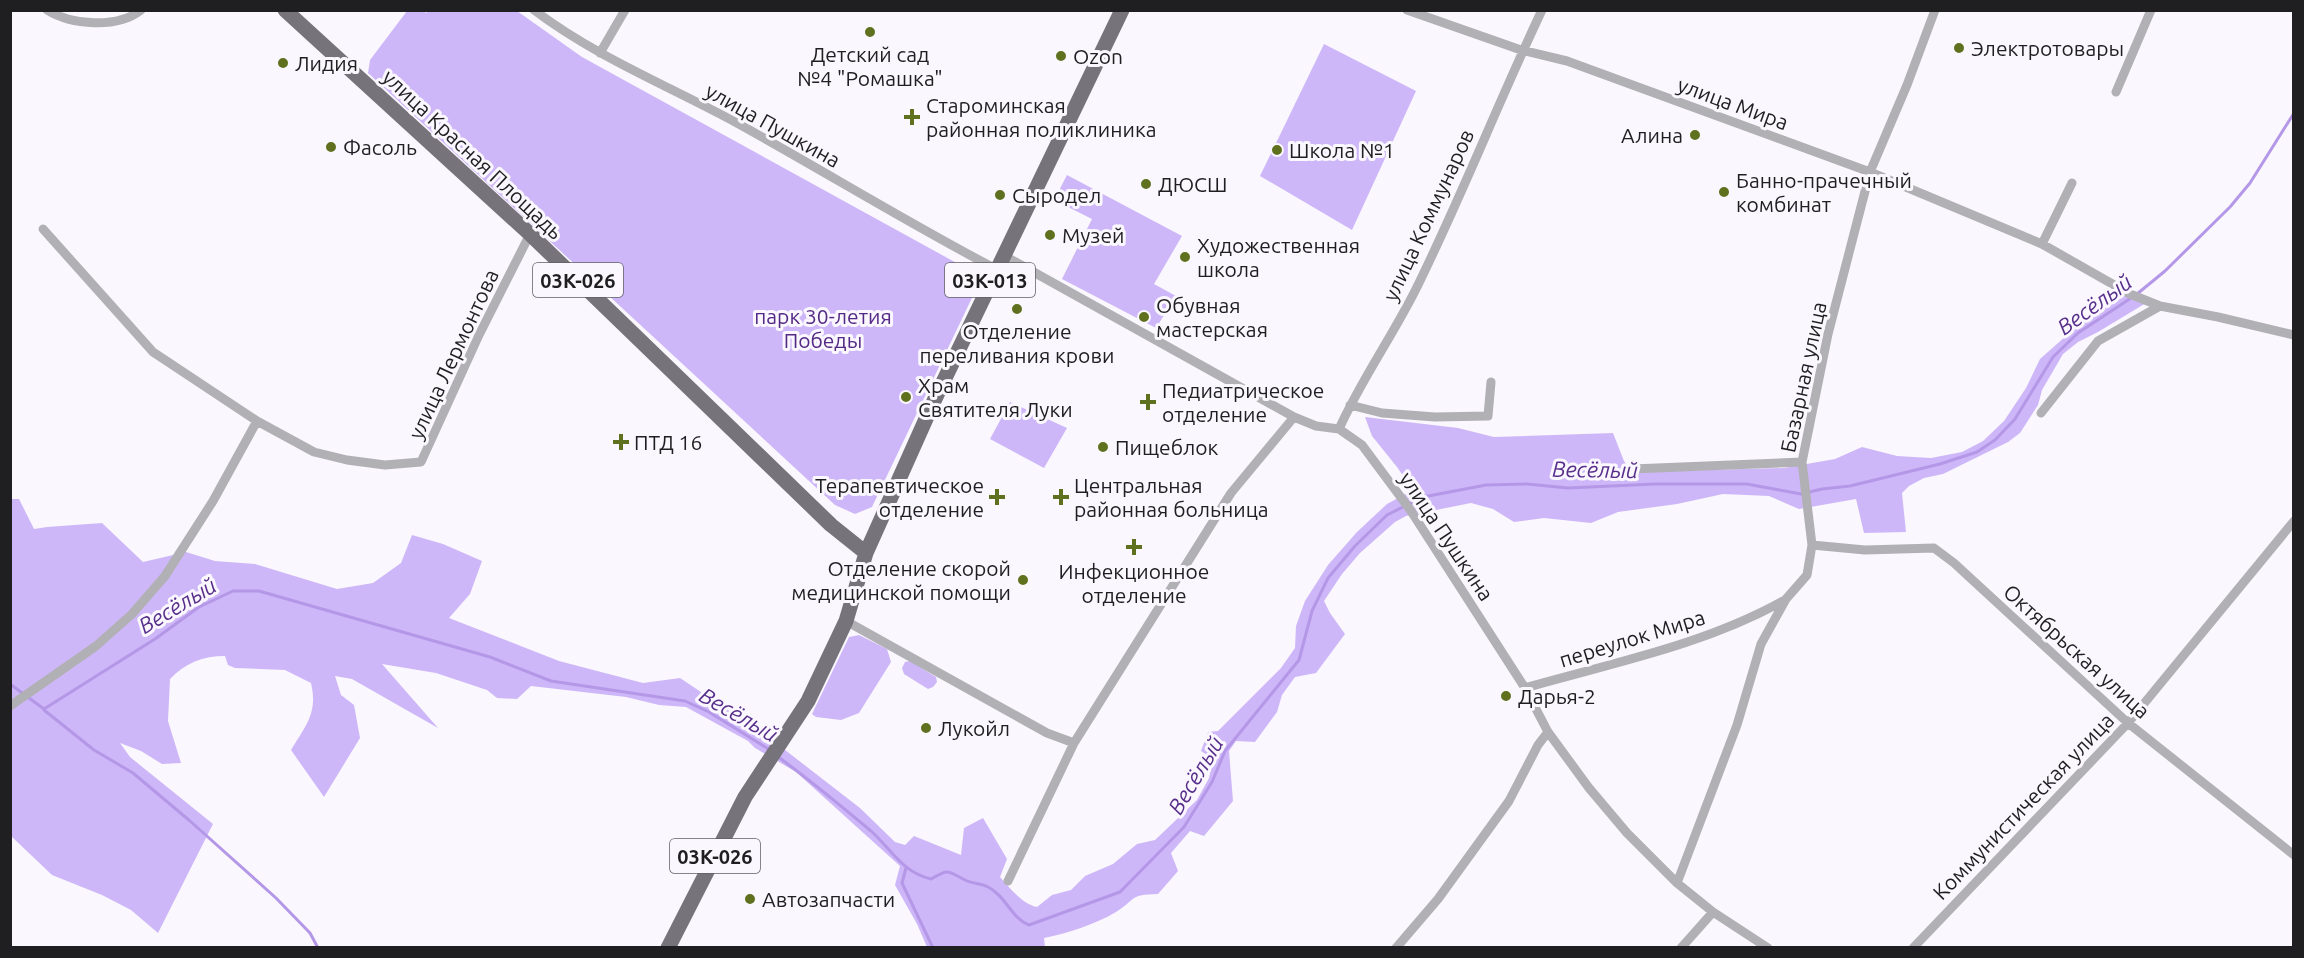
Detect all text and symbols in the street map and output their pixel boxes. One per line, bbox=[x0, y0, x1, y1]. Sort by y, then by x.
marker: Детский сад №4 "Ромашка" bbox=[863, 25, 877, 39]
place label: Электротовары bbox=[1971, 36, 2124, 60]
marker: Электротовары bbox=[1952, 41, 1966, 55]
place label: Детский сад №4 "Ромашка" bbox=[797, 42, 943, 90]
place label: Ozon bbox=[1073, 44, 1123, 68]
marker: Ozon bbox=[1054, 49, 1068, 63]
place label: Лидия bbox=[295, 51, 358, 75]
marker: Лидия bbox=[276, 56, 290, 70]
street label: улица Красная Площадь bbox=[378, 64, 568, 244]
street label: улица Мира bbox=[1674, 72, 1792, 134]
street label: улица Пушкина bbox=[701, 78, 845, 172]
place label: Староминская районная поликлиника bbox=[926, 93, 1157, 141]
marker: Староминская районная поликлиника bbox=[903, 108, 921, 126]
place label: Алина bbox=[1621, 123, 1683, 147]
street label: улица Коммунаров bbox=[1378, 125, 1478, 305]
marker: Алина bbox=[1688, 128, 1702, 142]
place label: Фасоль bbox=[343, 135, 417, 159]
place label: Школа №1 bbox=[1289, 138, 1395, 162]
marker: Фасоль bbox=[324, 140, 338, 154]
marker: Школа №1 bbox=[1270, 143, 1284, 157]
place label: Банно-прачечный комбинат bbox=[1736, 168, 1912, 216]
place label: ДЮСШ bbox=[1158, 172, 1227, 196]
marker: ДЮСШ bbox=[1139, 177, 1153, 191]
place label: Сыродел bbox=[1012, 183, 1101, 207]
marker: Банно-прачечный комбинат bbox=[1717, 185, 1731, 199]
marker: Сыродел bbox=[993, 188, 1007, 202]
place label: Музей bbox=[1062, 223, 1124, 247]
marker: Музей bbox=[1043, 228, 1057, 242]
place label: Художественная школа bbox=[1197, 233, 1360, 281]
marker: Художественная школа bbox=[1178, 250, 1192, 264]
road number: 03К-026 bbox=[533, 263, 623, 297]
road number: 03К-013 bbox=[945, 263, 1035, 297]
street label: улица Лермонтова bbox=[403, 265, 503, 443]
water label: Весёлый bbox=[2052, 269, 2136, 339]
place label: Обувная мастерская bbox=[1156, 293, 1268, 341]
street label: Базарная улица bbox=[1775, 299, 1831, 455]
marker: Отделение переливания крови bbox=[1010, 302, 1024, 316]
park label: парк 30-летия Победы bbox=[754, 304, 892, 352]
marker: Обувная мастерская bbox=[1137, 310, 1151, 324]
place label: Отделение переливания крови bbox=[920, 319, 1114, 367]
place label: Храм Святителя Луки bbox=[918, 373, 1073, 421]
place label: Педиатрическое отделение bbox=[1162, 378, 1324, 426]
marker: Храм Святителя Луки bbox=[899, 390, 913, 404]
marker: Педиатрическое отделение bbox=[1139, 393, 1157, 411]
place label: ПТД 16 bbox=[634, 430, 702, 454]
marker: ПТД 16 bbox=[612, 433, 630, 451]
place label: Пищеблок bbox=[1115, 435, 1219, 459]
marker: Пищеблок bbox=[1096, 440, 1110, 454]
water label: Весёлый bbox=[1552, 456, 1638, 482]
street label: улица Пушкина bbox=[1395, 467, 1499, 605]
place label: Терапевтическое отделение bbox=[815, 473, 984, 521]
place label: Центральная районная больница bbox=[1074, 473, 1269, 521]
marker: Терапевтическое отделение bbox=[988, 488, 1006, 506]
marker: Центральная районная больница bbox=[1052, 488, 1070, 506]
marker: Инфекционное отделение bbox=[1125, 538, 1143, 556]
place label: Отделение скорой медицинской помощи bbox=[791, 556, 1011, 604]
place label: Инфекционное отделение bbox=[1059, 559, 1209, 607]
water label: Весёлый bbox=[134, 572, 220, 638]
marker: Отделение скорой медицинской помощи bbox=[1016, 573, 1030, 587]
street label: Октябрьская улица bbox=[1999, 579, 2155, 723]
street label: переулок Мира bbox=[1556, 604, 1708, 672]
water label: Весёлый bbox=[696, 682, 783, 746]
place label: Дарья-2 bbox=[1518, 684, 1596, 708]
marker: Дарья-2 bbox=[1499, 689, 1513, 703]
street label: Коммунистическая улица bbox=[1928, 708, 2118, 904]
place label: Лукойл bbox=[938, 716, 1010, 740]
marker: Лукойл bbox=[919, 721, 933, 735]
water label: Весёлый bbox=[1162, 732, 1228, 818]
road number: 03К-026 bbox=[670, 839, 760, 873]
place label: Автозапчасти bbox=[762, 887, 895, 911]
marker: Автозапчасти bbox=[743, 892, 757, 906]

